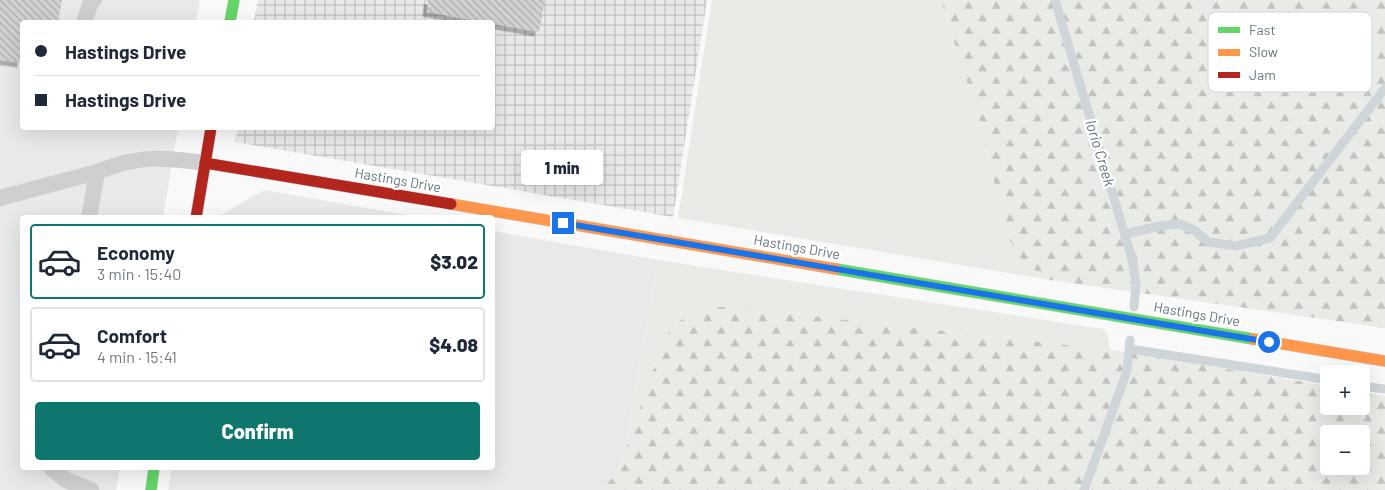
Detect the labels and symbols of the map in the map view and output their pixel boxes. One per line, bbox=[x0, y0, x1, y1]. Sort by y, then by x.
legend bbox=[1208, 12, 1372, 92]
text: Fast bbox=[1249, 21, 1275, 38]
text: Slow bbox=[1249, 43, 1278, 60]
text: Jam bbox=[1249, 66, 1276, 83]
water label: Iorio Creek bbox=[1082, 117, 1120, 189]
callout: 1 min bbox=[522, 150, 604, 186]
street label: Hastings Drive bbox=[354, 164, 443, 195]
route end bbox=[552, 212, 574, 234]
street label: Hastings Drive bbox=[753, 231, 842, 262]
street label: Hastings Drive bbox=[1153, 298, 1242, 329]
route start bbox=[1258, 331, 1280, 353]

